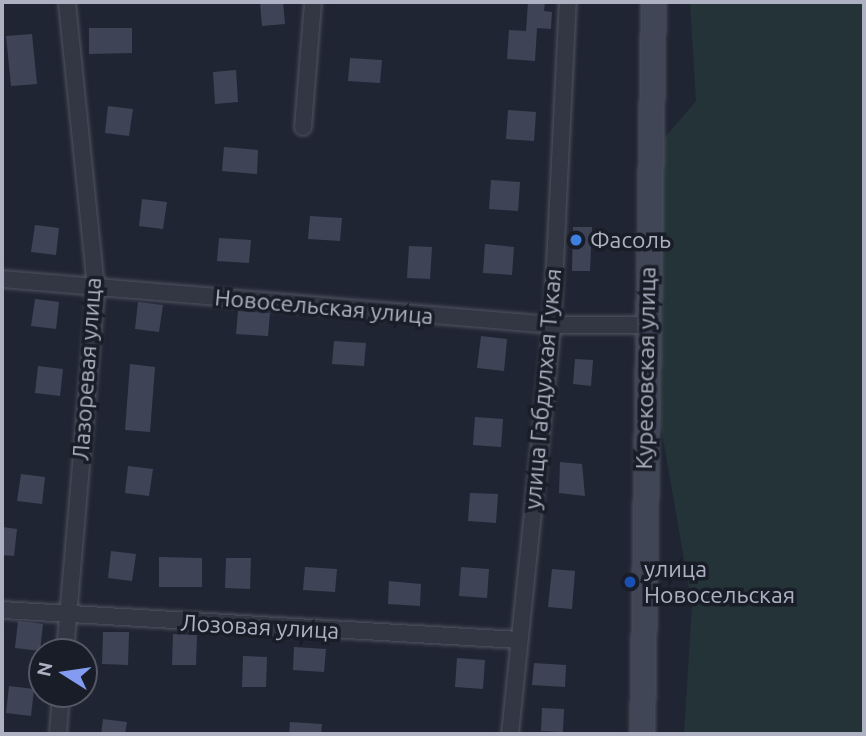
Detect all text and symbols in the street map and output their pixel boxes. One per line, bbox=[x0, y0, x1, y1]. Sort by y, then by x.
place label: Фасоль bbox=[590, 226, 671, 254]
marker: Фасоль bbox=[568, 232, 584, 248]
street label: Курековская улица bbox=[630, 266, 662, 470]
street label: улица Габдулхая Тукая bbox=[519, 267, 567, 511]
street label: Лазоревая улица bbox=[67, 277, 107, 461]
street label: Новосельская улица bbox=[214, 284, 434, 330]
place label: улица Новосельская bbox=[644, 555, 795, 609]
marker: улица Новосельская bbox=[622, 574, 638, 590]
street label: Лозовая улица bbox=[180, 609, 340, 645]
north arrow bbox=[28, 638, 98, 708]
text: N bbox=[32, 660, 57, 678]

